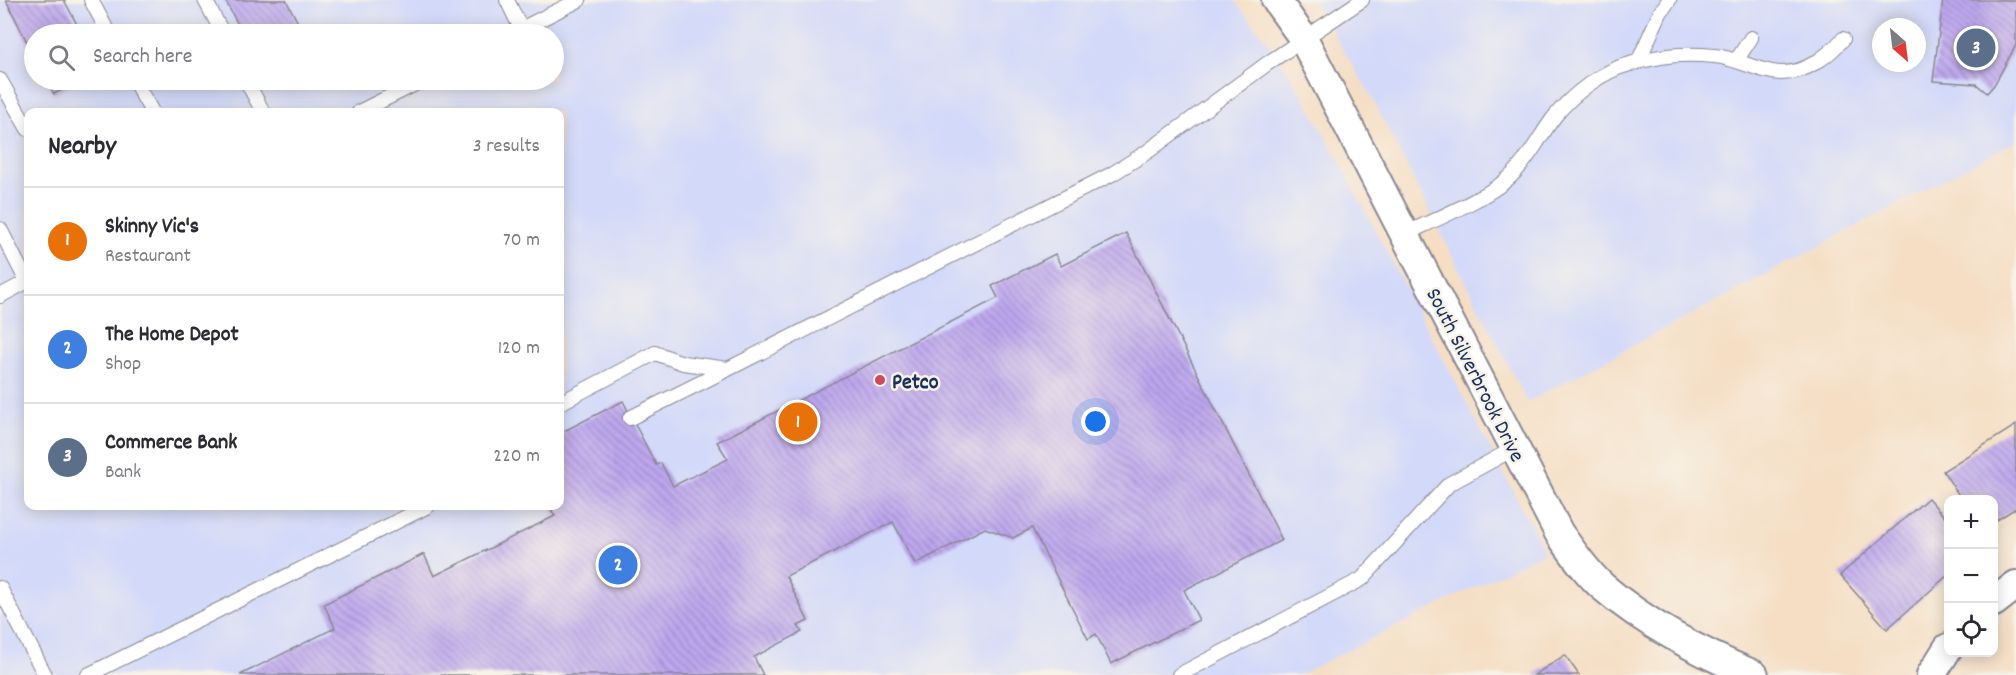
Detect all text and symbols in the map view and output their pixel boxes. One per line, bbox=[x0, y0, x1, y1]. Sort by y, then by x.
north arrow bbox=[1872, 18, 1926, 72]
search box bbox=[24, 24, 564, 90]
pin: 3 bbox=[1956, 26, 1996, 70]
icon: search bbox=[45, 41, 78, 74]
text: Search here bbox=[93, 42, 192, 73]
text: Nearby bbox=[48, 129, 116, 166]
text: 3 results bbox=[473, 133, 540, 161]
text: Skinny Vic's bbox=[105, 212, 199, 243]
text: 1 bbox=[65, 227, 70, 255]
text: 70 m bbox=[503, 227, 540, 255]
text: Restaurant bbox=[105, 243, 191, 271]
street label: South Silverbrook Drive bbox=[1417, 283, 1531, 468]
text: The Home Depot bbox=[105, 320, 239, 351]
text: 2 bbox=[63, 335, 72, 363]
text: 120 m bbox=[498, 335, 540, 363]
text: Shop bbox=[105, 351, 141, 379]
place label: Petco bbox=[892, 368, 939, 399]
marker: Petco bbox=[873, 373, 887, 387]
pin: 1 bbox=[778, 400, 818, 444]
your location bbox=[1081, 407, 1110, 436]
text: Commerce Bank bbox=[105, 428, 237, 459]
text: 3 bbox=[63, 443, 72, 471]
text: 220 m bbox=[493, 443, 540, 471]
text: Bank bbox=[105, 459, 141, 487]
map controls bbox=[1944, 495, 1998, 657]
button: + bbox=[1944, 495, 1998, 549]
pin: 2 bbox=[598, 542, 638, 588]
button: − bbox=[1944, 549, 1998, 603]
button: locate bbox=[1944, 603, 1998, 657]

